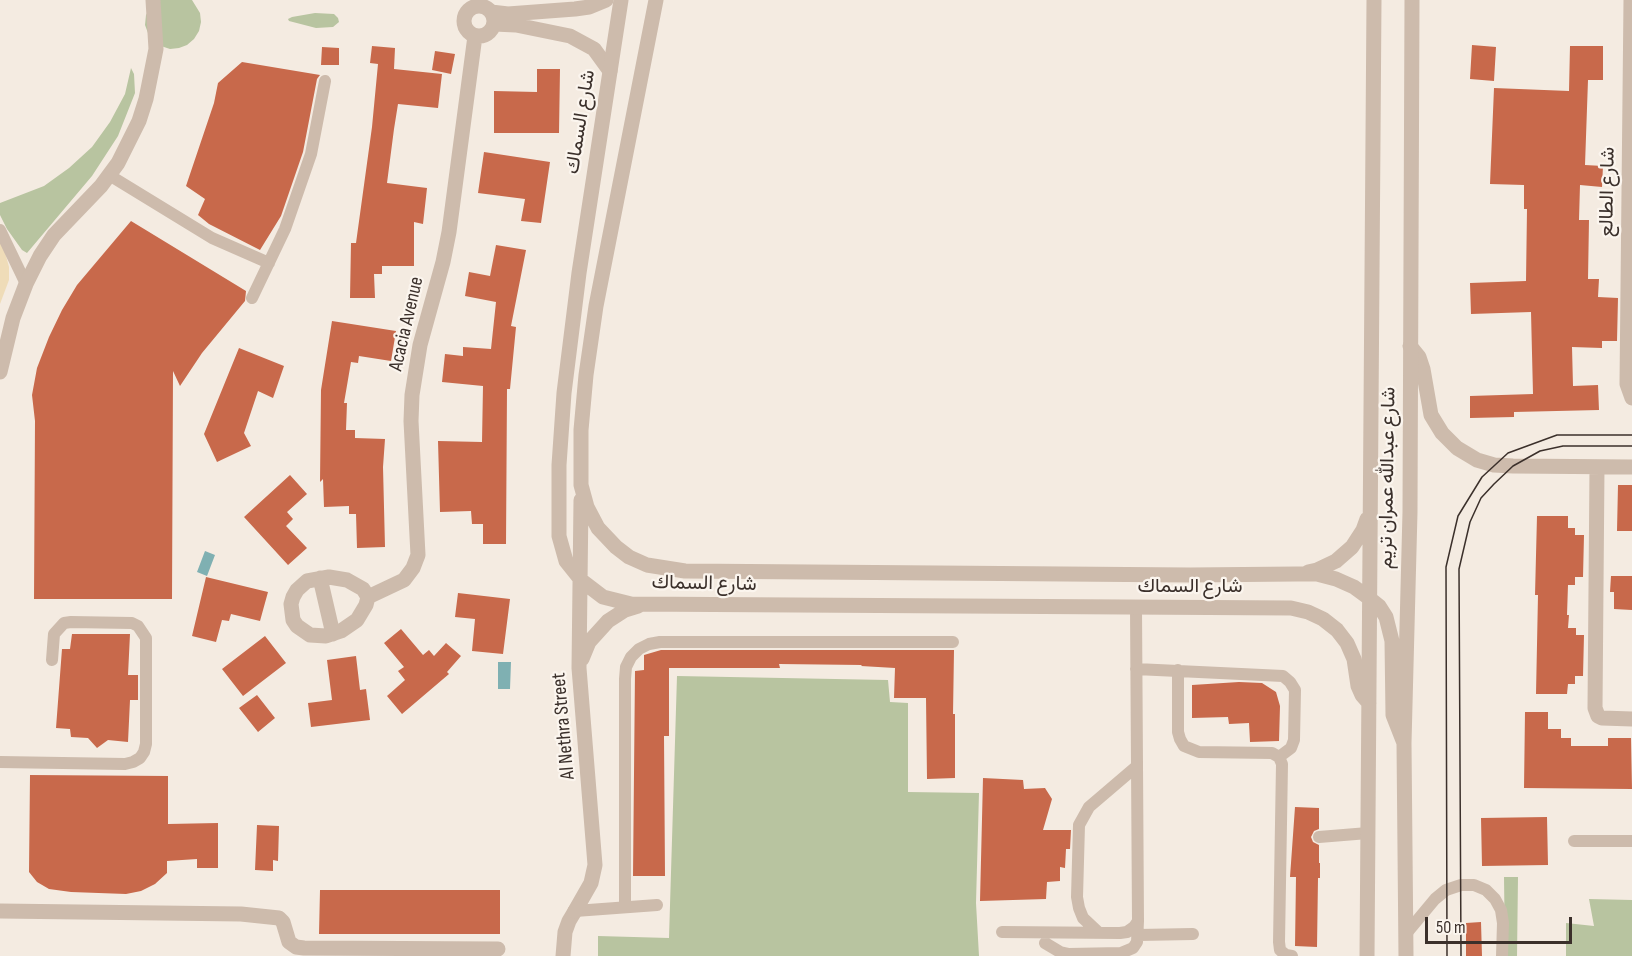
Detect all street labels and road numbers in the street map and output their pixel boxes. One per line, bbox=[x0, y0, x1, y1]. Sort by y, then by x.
street label: شارع السماك bbox=[561, 68, 601, 176]
street label: شارع الطالع bbox=[1595, 147, 1621, 237]
street label: Acacia Avenue bbox=[385, 275, 429, 373]
street label: شارع عبدالله عمران تريم bbox=[1374, 387, 1402, 569]
street label: شارع السماك bbox=[651, 571, 757, 597]
street label: شارع السماك bbox=[1137, 575, 1243, 599]
street label: Al Nethra Street bbox=[547, 672, 581, 780]

